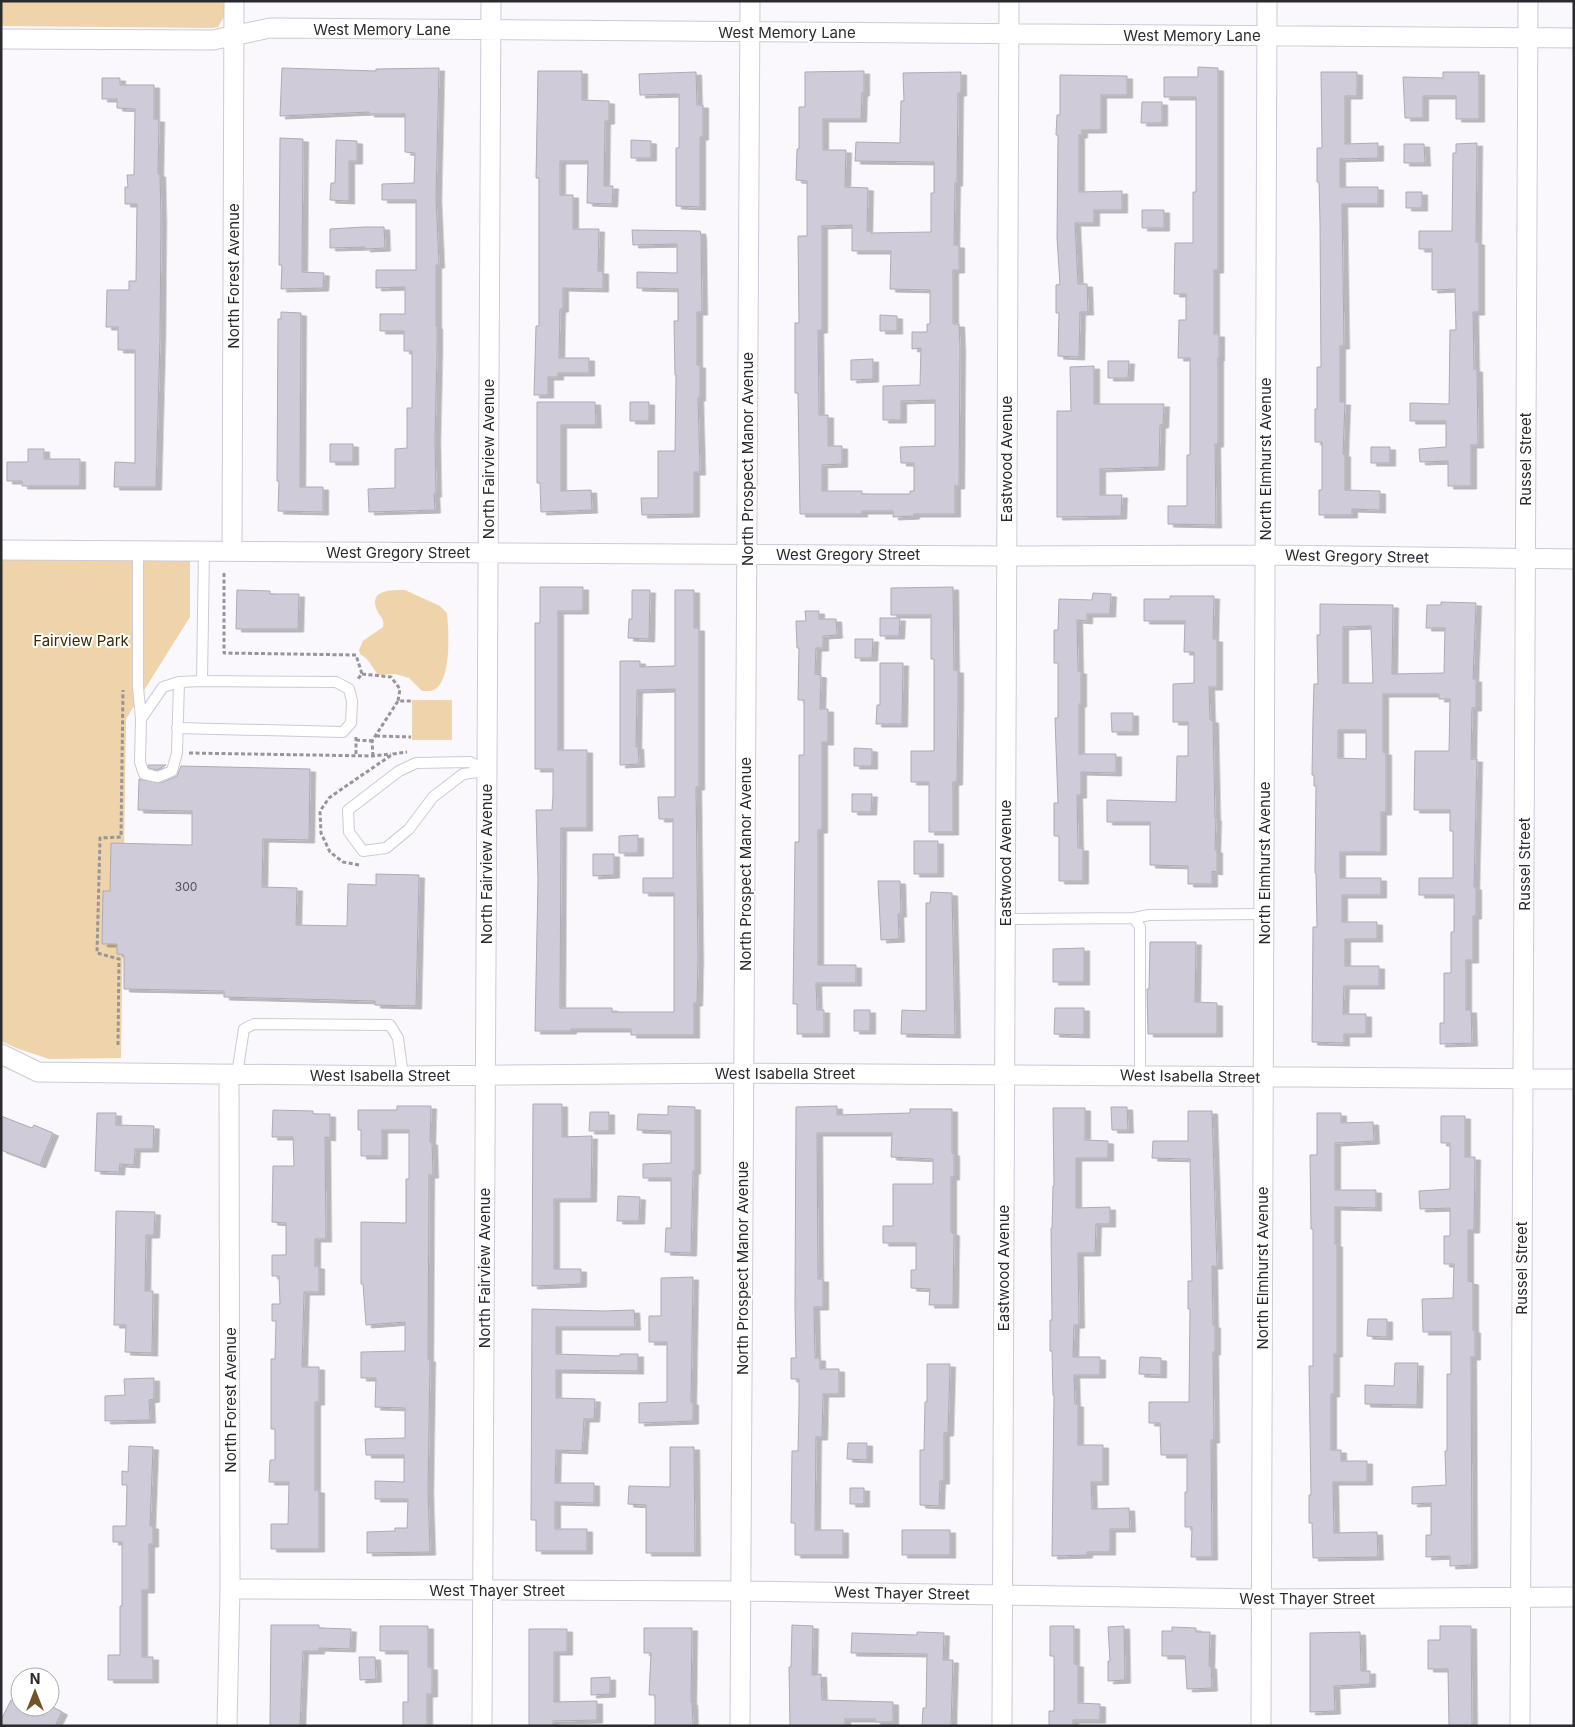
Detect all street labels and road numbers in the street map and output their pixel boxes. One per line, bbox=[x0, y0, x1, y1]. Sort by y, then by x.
street label: West Memory Lane bbox=[313, 20, 451, 39]
street label: West Memory Lane bbox=[718, 23, 856, 42]
street label: West Memory Lane bbox=[1123, 26, 1261, 45]
street label: North Forest Avenue bbox=[224, 203, 243, 349]
street label: North Prospect Manor Avenue bbox=[738, 352, 757, 566]
street label: North Elmhurst Avenue bbox=[1256, 377, 1275, 541]
street label: North Fairview Avenue bbox=[479, 379, 498, 539]
street label: Eastwood Avenue bbox=[997, 396, 1016, 522]
street label: Russel Street bbox=[1516, 412, 1535, 506]
street label: West Gregory Street bbox=[326, 543, 470, 562]
street label: West Gregory Street bbox=[776, 545, 920, 564]
street label: West Gregory Street bbox=[1285, 545, 1429, 567]
street label: North Prospect Manor Avenue bbox=[736, 757, 755, 971]
street label: North Elmhurst Avenue bbox=[1255, 781, 1274, 945]
street label: North Fairview Avenue bbox=[477, 784, 496, 944]
street label: Eastwood Avenue bbox=[996, 800, 1015, 926]
street label: Russel Street bbox=[1515, 817, 1534, 911]
street label: West Isabella Street bbox=[715, 1064, 855, 1083]
street label: West Isabella Street bbox=[1120, 1065, 1260, 1087]
street label: West Isabella Street bbox=[310, 1066, 450, 1085]
street label: North Prospect Manor Avenue bbox=[733, 1161, 752, 1375]
street label: North Elmhurst Avenue bbox=[1253, 1186, 1272, 1350]
street label: North Fairview Avenue bbox=[475, 1188, 494, 1348]
street label: Eastwood Avenue bbox=[994, 1205, 1013, 1331]
street label: Russel Street bbox=[1512, 1221, 1531, 1315]
street label: North Forest Avenue bbox=[221, 1327, 240, 1473]
street label: West Thayer Street bbox=[429, 1581, 565, 1600]
street label: West Thayer Street bbox=[834, 1582, 970, 1604]
street label: West Thayer Street bbox=[1239, 1589, 1375, 1608]

